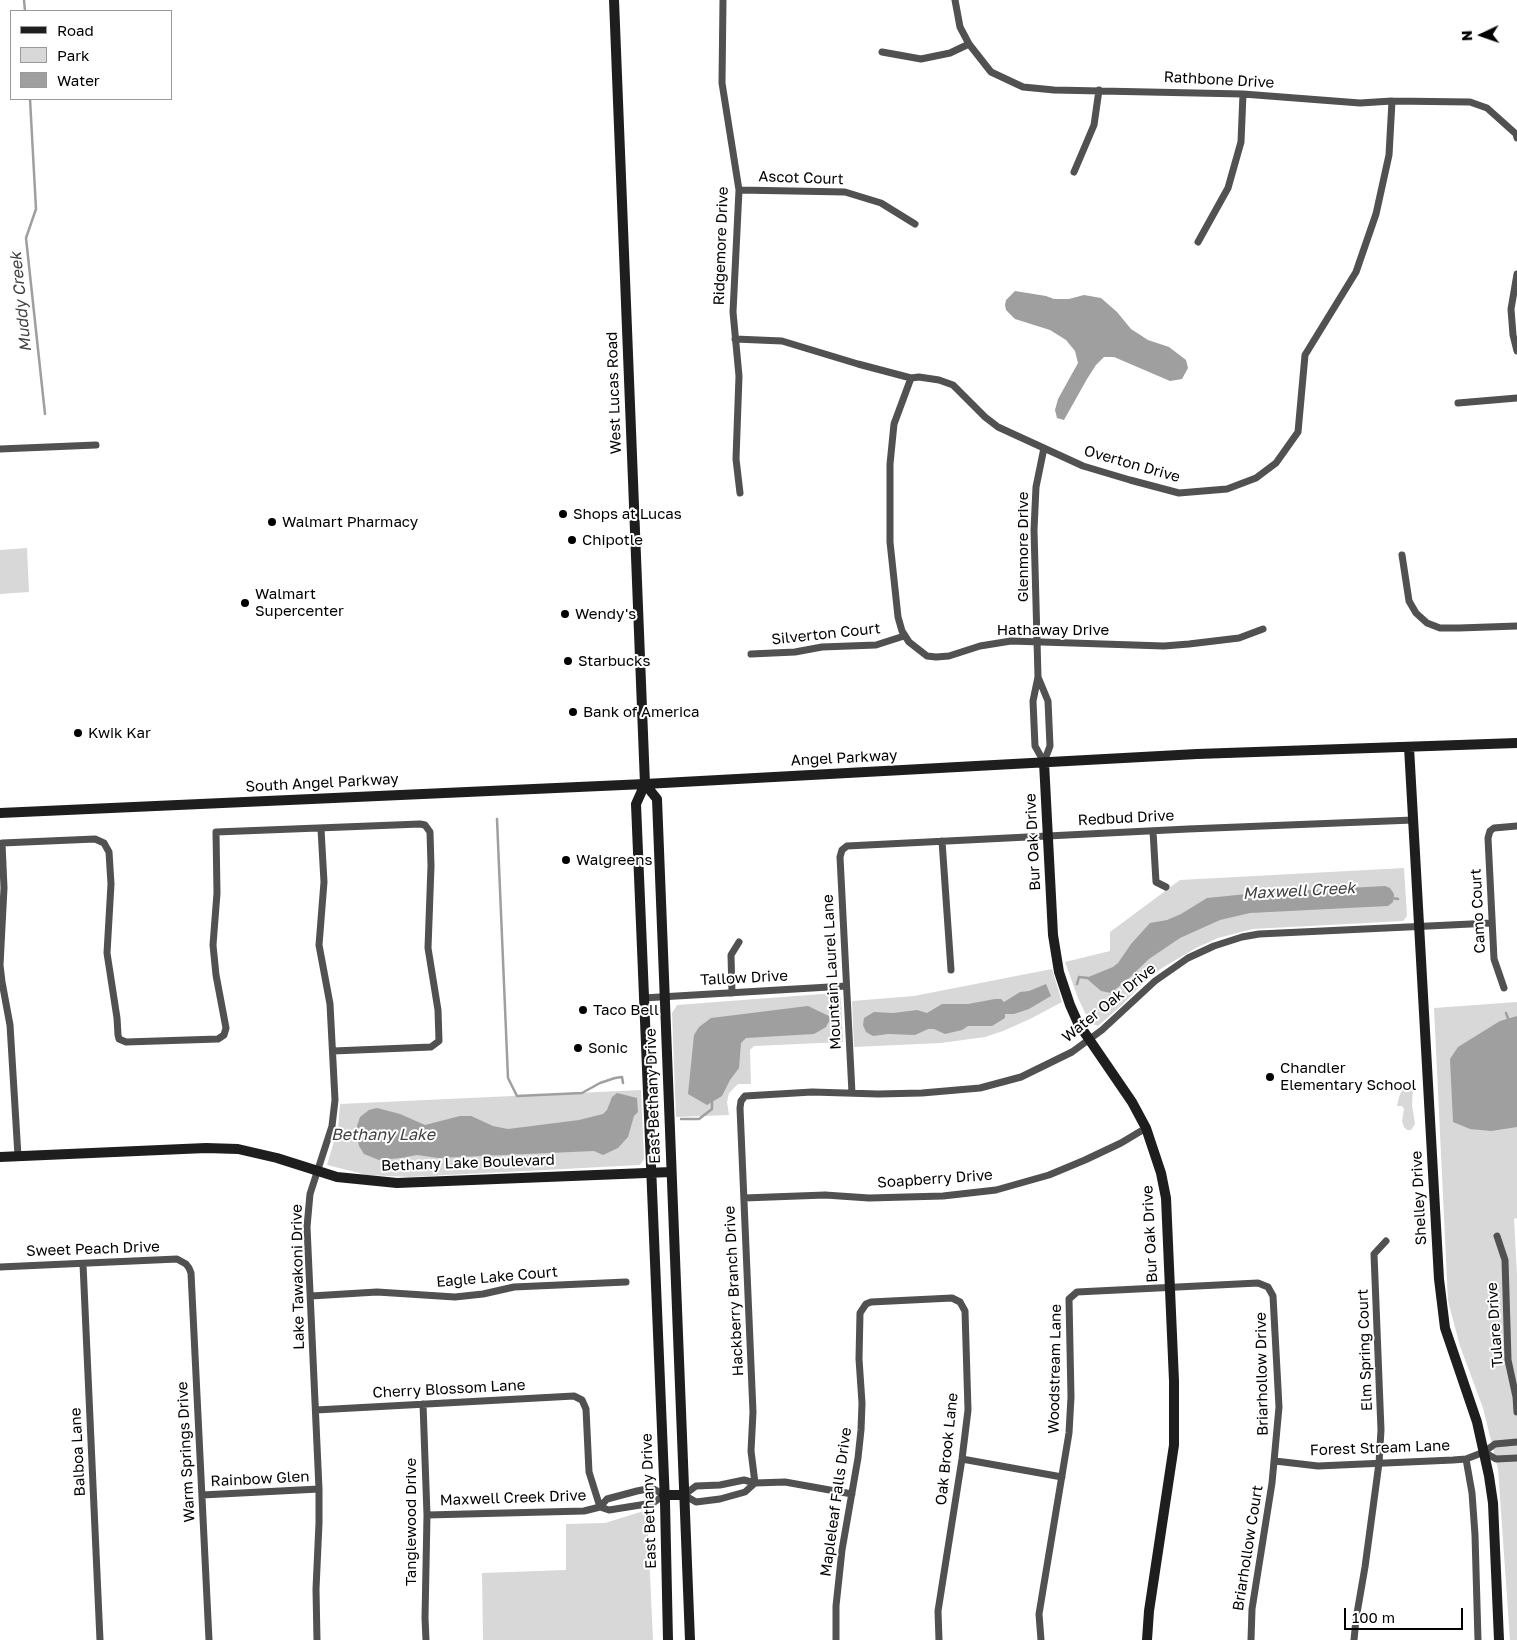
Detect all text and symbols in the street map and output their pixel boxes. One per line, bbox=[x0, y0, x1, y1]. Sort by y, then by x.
legend bbox=[10, 10, 172, 100]
north arrow bbox=[1457, 10, 1507, 60]
text: Road bbox=[57, 21, 94, 39]
text: N bbox=[1458, 30, 1475, 42]
text: Park bbox=[57, 46, 89, 64]
street label: Rathbone Drive bbox=[1163, 68, 1275, 92]
text: Water bbox=[57, 71, 100, 89]
street label: Ascot Court bbox=[758, 168, 844, 188]
street label: Ridgemore Drive bbox=[710, 186, 732, 306]
water label: Muddy Creek bbox=[6, 251, 36, 353]
street label: West Lucas Road bbox=[603, 331, 625, 455]
street label: Overton Drive bbox=[1082, 442, 1182, 486]
street label: Glenmore Drive bbox=[1014, 492, 1032, 602]
place label: Shops at Lucas bbox=[573, 505, 682, 523]
marker: Shops at Lucas bbox=[557, 508, 569, 520]
place label: Walmart Pharmacy bbox=[282, 513, 418, 531]
marker: Walmart Pharmacy bbox=[266, 516, 278, 528]
place label: Chipotle bbox=[582, 531, 643, 549]
marker: Chipotle bbox=[566, 534, 578, 546]
place label: Walmart Supercenter bbox=[255, 585, 344, 620]
marker: Walmart Supercenter bbox=[239, 597, 251, 609]
place label: Wendy's bbox=[575, 605, 636, 623]
marker: Wendy's bbox=[559, 608, 571, 620]
street label: Silverton Court bbox=[771, 619, 881, 649]
street label: Hathaway Drive bbox=[997, 621, 1109, 639]
place label: Starbucks bbox=[578, 652, 651, 670]
marker: Starbucks bbox=[562, 655, 574, 667]
place label: Bank of America bbox=[583, 703, 700, 721]
marker: Bank of America bbox=[567, 706, 579, 718]
place label: Kwik Kar bbox=[88, 724, 151, 742]
marker: Kwik Kar bbox=[72, 727, 84, 739]
street label: Angel Parkway bbox=[790, 746, 898, 770]
street label: South Angel Parkway bbox=[245, 770, 399, 796]
street label: Bur Oak Drive bbox=[1021, 793, 1045, 891]
street label: Redbud Drive bbox=[1077, 806, 1175, 830]
place label: Walgreens bbox=[576, 851, 652, 869]
marker: Walgreens bbox=[560, 854, 572, 866]
street label: Camo Court bbox=[1467, 868, 1489, 954]
water label: Maxwell Creek bbox=[1242, 878, 1356, 904]
street label: Mountain Laurel Lane bbox=[819, 894, 845, 1050]
street label: Water Oak Drive bbox=[1058, 960, 1160, 1046]
street label: Tallow Drive bbox=[700, 967, 788, 989]
place label: Taco Bell bbox=[593, 1001, 659, 1019]
marker: Taco Bell bbox=[577, 1004, 589, 1016]
street label: East Bethany Drive bbox=[642, 1028, 664, 1164]
place label: Sonic bbox=[588, 1039, 628, 1057]
marker: Sonic bbox=[572, 1042, 584, 1054]
place label: Chandler Elementary School bbox=[1280, 1059, 1416, 1094]
marker: Chandler Elementary School bbox=[1264, 1071, 1276, 1083]
water label: Bethany Lake bbox=[331, 1125, 435, 1145]
street label: Shelley Drive bbox=[1408, 1150, 1430, 1246]
street label: Bethany Lake Boulevard bbox=[381, 1151, 555, 1175]
street label: Soapberry Drive bbox=[877, 1166, 993, 1192]
street label: Bur Oak Drive bbox=[1138, 1185, 1162, 1283]
street label: Lake Tawakoni Drive bbox=[288, 1204, 308, 1350]
street label: Hackberry Branch Drive bbox=[721, 1205, 747, 1377]
street label: Sweet Peach Drive bbox=[26, 1238, 160, 1260]
street label: Eagle Lake Court bbox=[435, 1263, 559, 1291]
street label: Tulare Drive bbox=[1483, 1282, 1507, 1368]
street label: Elm Spring Court bbox=[1354, 1289, 1376, 1411]
street label: Woodstream Lane bbox=[1045, 1304, 1065, 1434]
street label: Briarhollow Drive bbox=[1252, 1312, 1272, 1436]
street label: Cherry Blossom Lane bbox=[372, 1376, 526, 1402]
street label: Warm Springs Drive bbox=[173, 1381, 199, 1523]
street label: Oak Brook Lane bbox=[932, 1392, 962, 1506]
street label: Balboa Lane bbox=[67, 1407, 89, 1497]
street label: Mapleleaf Falls Drive bbox=[817, 1426, 855, 1578]
street label: East Bethany Drive bbox=[638, 1433, 660, 1569]
street label: Forest Stream Lane bbox=[1310, 1437, 1450, 1459]
street label: Tanglewood Drive bbox=[402, 1458, 420, 1586]
street label: Rainbow Glen bbox=[210, 1467, 310, 1491]
street label: Briarhollow Court bbox=[1229, 1484, 1267, 1612]
street label: Maxwell Creek Drive bbox=[439, 1486, 587, 1510]
scale bar bbox=[1347, 1598, 1466, 1630]
text: 100 m bbox=[1352, 1608, 1395, 1626]

